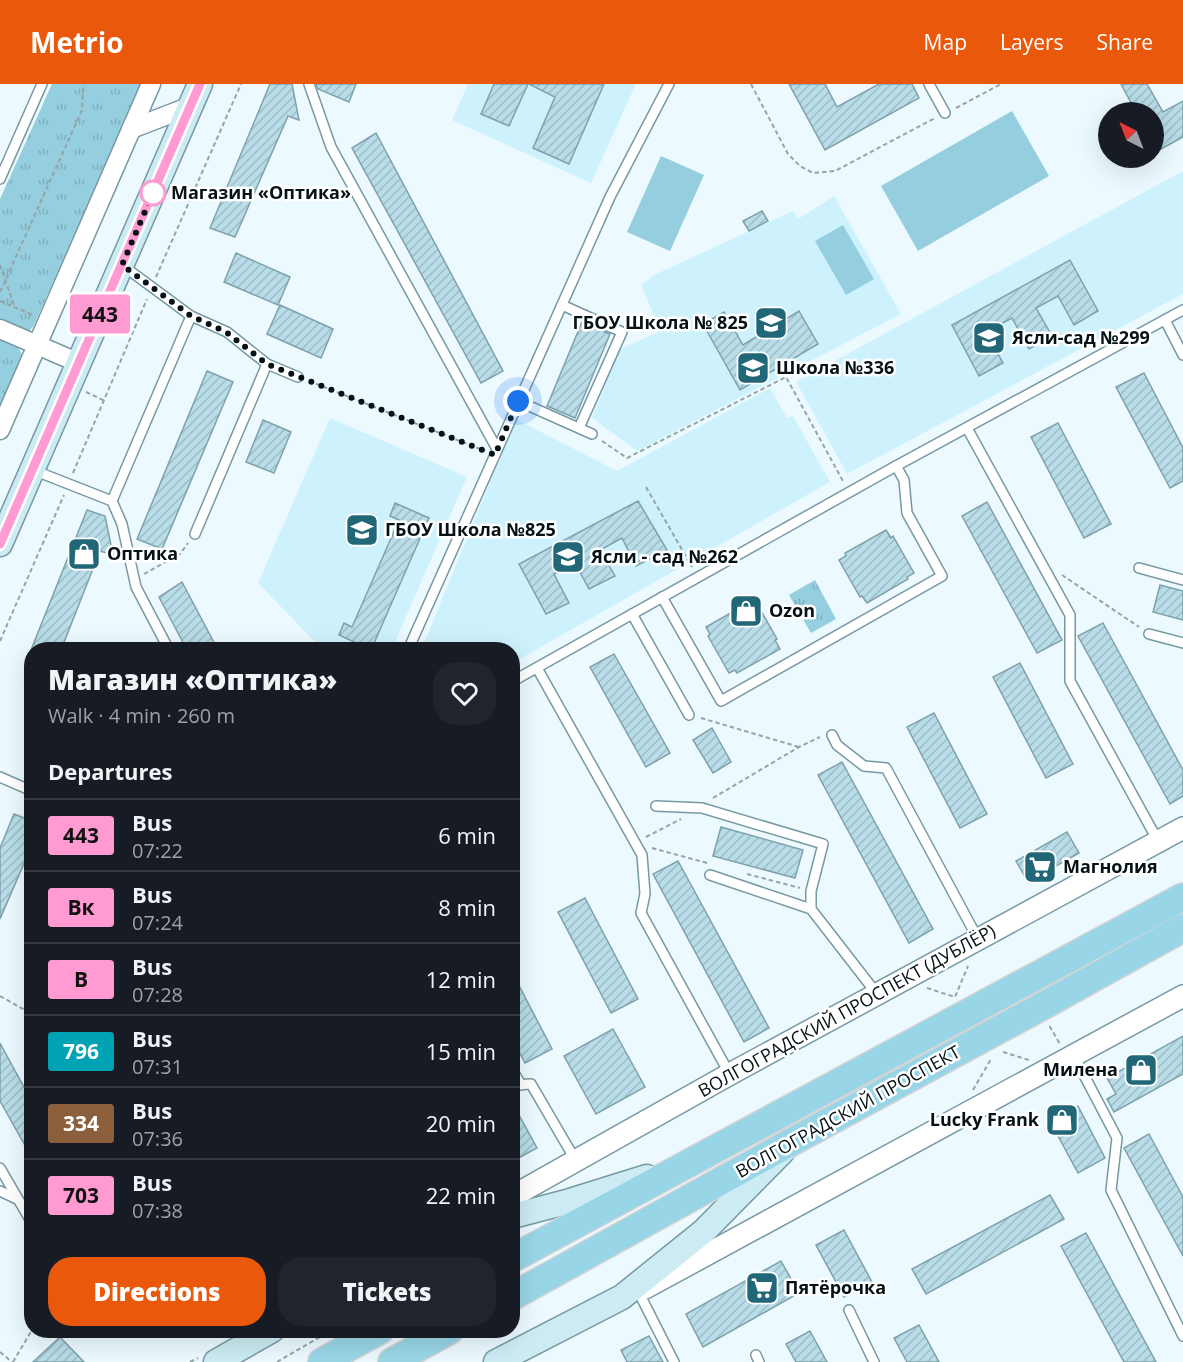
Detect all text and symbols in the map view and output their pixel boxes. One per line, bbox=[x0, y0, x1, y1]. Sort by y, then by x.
text: Metrio bbox=[30, 23, 124, 61]
text: Map bbox=[924, 28, 967, 56]
text: Layers bbox=[1000, 28, 1064, 56]
text: Share bbox=[1097, 28, 1153, 56]
north arrow bbox=[1098, 102, 1164, 168]
map controls bbox=[1098, 102, 1164, 168]
marker: Магазин «Оптика» bbox=[140, 180, 166, 206]
place label: Магазин «Оптика» bbox=[171, 180, 351, 204]
line badge: 443 bbox=[66, 294, 134, 334]
text: 443 bbox=[82, 300, 118, 328]
school or university icon: ГБОУ Школа № 825 bbox=[753, 305, 789, 341]
place label: ГБОУ Школа № 825 bbox=[573, 310, 748, 334]
school or university icon: Ясли-сад №299 bbox=[971, 320, 1007, 356]
place label: Ясли-сад №299 bbox=[1011, 325, 1150, 349]
school or university icon: Школа №336 bbox=[735, 350, 771, 386]
place label: Школа №336 bbox=[776, 355, 894, 379]
your location bbox=[503, 386, 533, 416]
school or university icon: ГБОУ Школа №825 bbox=[344, 512, 380, 548]
place label: ГБОУ Школа №825 bbox=[385, 517, 556, 541]
shop icon: Оптика bbox=[66, 536, 102, 572]
school or university icon: Ясли - сад №262 bbox=[550, 539, 586, 575]
place label: Оптика bbox=[107, 541, 178, 565]
place label: Ясли - сад №262 bbox=[590, 544, 738, 568]
shop icon: Ozon bbox=[728, 593, 764, 629]
place label: Ozon bbox=[769, 598, 815, 622]
text: Магазин «Оптика» bbox=[48, 660, 337, 698]
button: heart bbox=[433, 662, 496, 725]
text: Walk · 4 min · 260 m bbox=[48, 702, 235, 729]
text: Departures bbox=[48, 756, 172, 786]
text: Bus bbox=[132, 807, 172, 837]
text: 6 min bbox=[438, 820, 496, 850]
text: 443 bbox=[63, 821, 99, 849]
text: 07:22 bbox=[132, 837, 183, 864]
supermarket icon: Магнолия bbox=[1022, 849, 1058, 885]
place label: Магнолия bbox=[1063, 854, 1158, 878]
text: Bus bbox=[132, 879, 172, 909]
text: 8 min bbox=[438, 892, 496, 922]
text: Вк bbox=[67, 893, 95, 921]
text: 07:24 bbox=[132, 909, 183, 936]
street label: ВОЛГОГРАДСКИЙ ПРОСПЕКТ (ДУБЛЁР) bbox=[694, 918, 999, 1102]
text: Bus bbox=[132, 951, 172, 981]
text: 12 min bbox=[426, 964, 496, 994]
text: В bbox=[74, 965, 88, 993]
text: 07:28 bbox=[132, 981, 183, 1008]
text: Bus bbox=[132, 1023, 172, 1053]
text: 15 min bbox=[426, 1036, 496, 1066]
text: 796 bbox=[63, 1037, 99, 1065]
street label: ВОЛГОГРАДСКИЙ ПРОСПЕКТ bbox=[731, 1039, 964, 1183]
shop icon: Милена bbox=[1123, 1052, 1159, 1088]
text: 07:31 bbox=[132, 1053, 183, 1080]
place label: Милена bbox=[1043, 1057, 1118, 1081]
text: Bus bbox=[132, 1095, 172, 1125]
shop icon: Lucky Frank bbox=[1044, 1102, 1080, 1138]
place label: Lucky Frank bbox=[930, 1107, 1040, 1131]
text: 20 min bbox=[426, 1108, 496, 1138]
text: 334 bbox=[63, 1109, 99, 1137]
text: 07:36 bbox=[132, 1125, 183, 1152]
text: Bus bbox=[132, 1167, 172, 1197]
text: 22 min bbox=[426, 1180, 496, 1210]
text: 703 bbox=[63, 1181, 99, 1209]
text: 07:38 bbox=[132, 1197, 183, 1224]
button: Directions bbox=[48, 1257, 266, 1326]
button: Tickets bbox=[278, 1257, 496, 1326]
supermarket icon: Пятёрочка bbox=[744, 1270, 780, 1306]
place label: Пятёрочка bbox=[785, 1275, 886, 1299]

